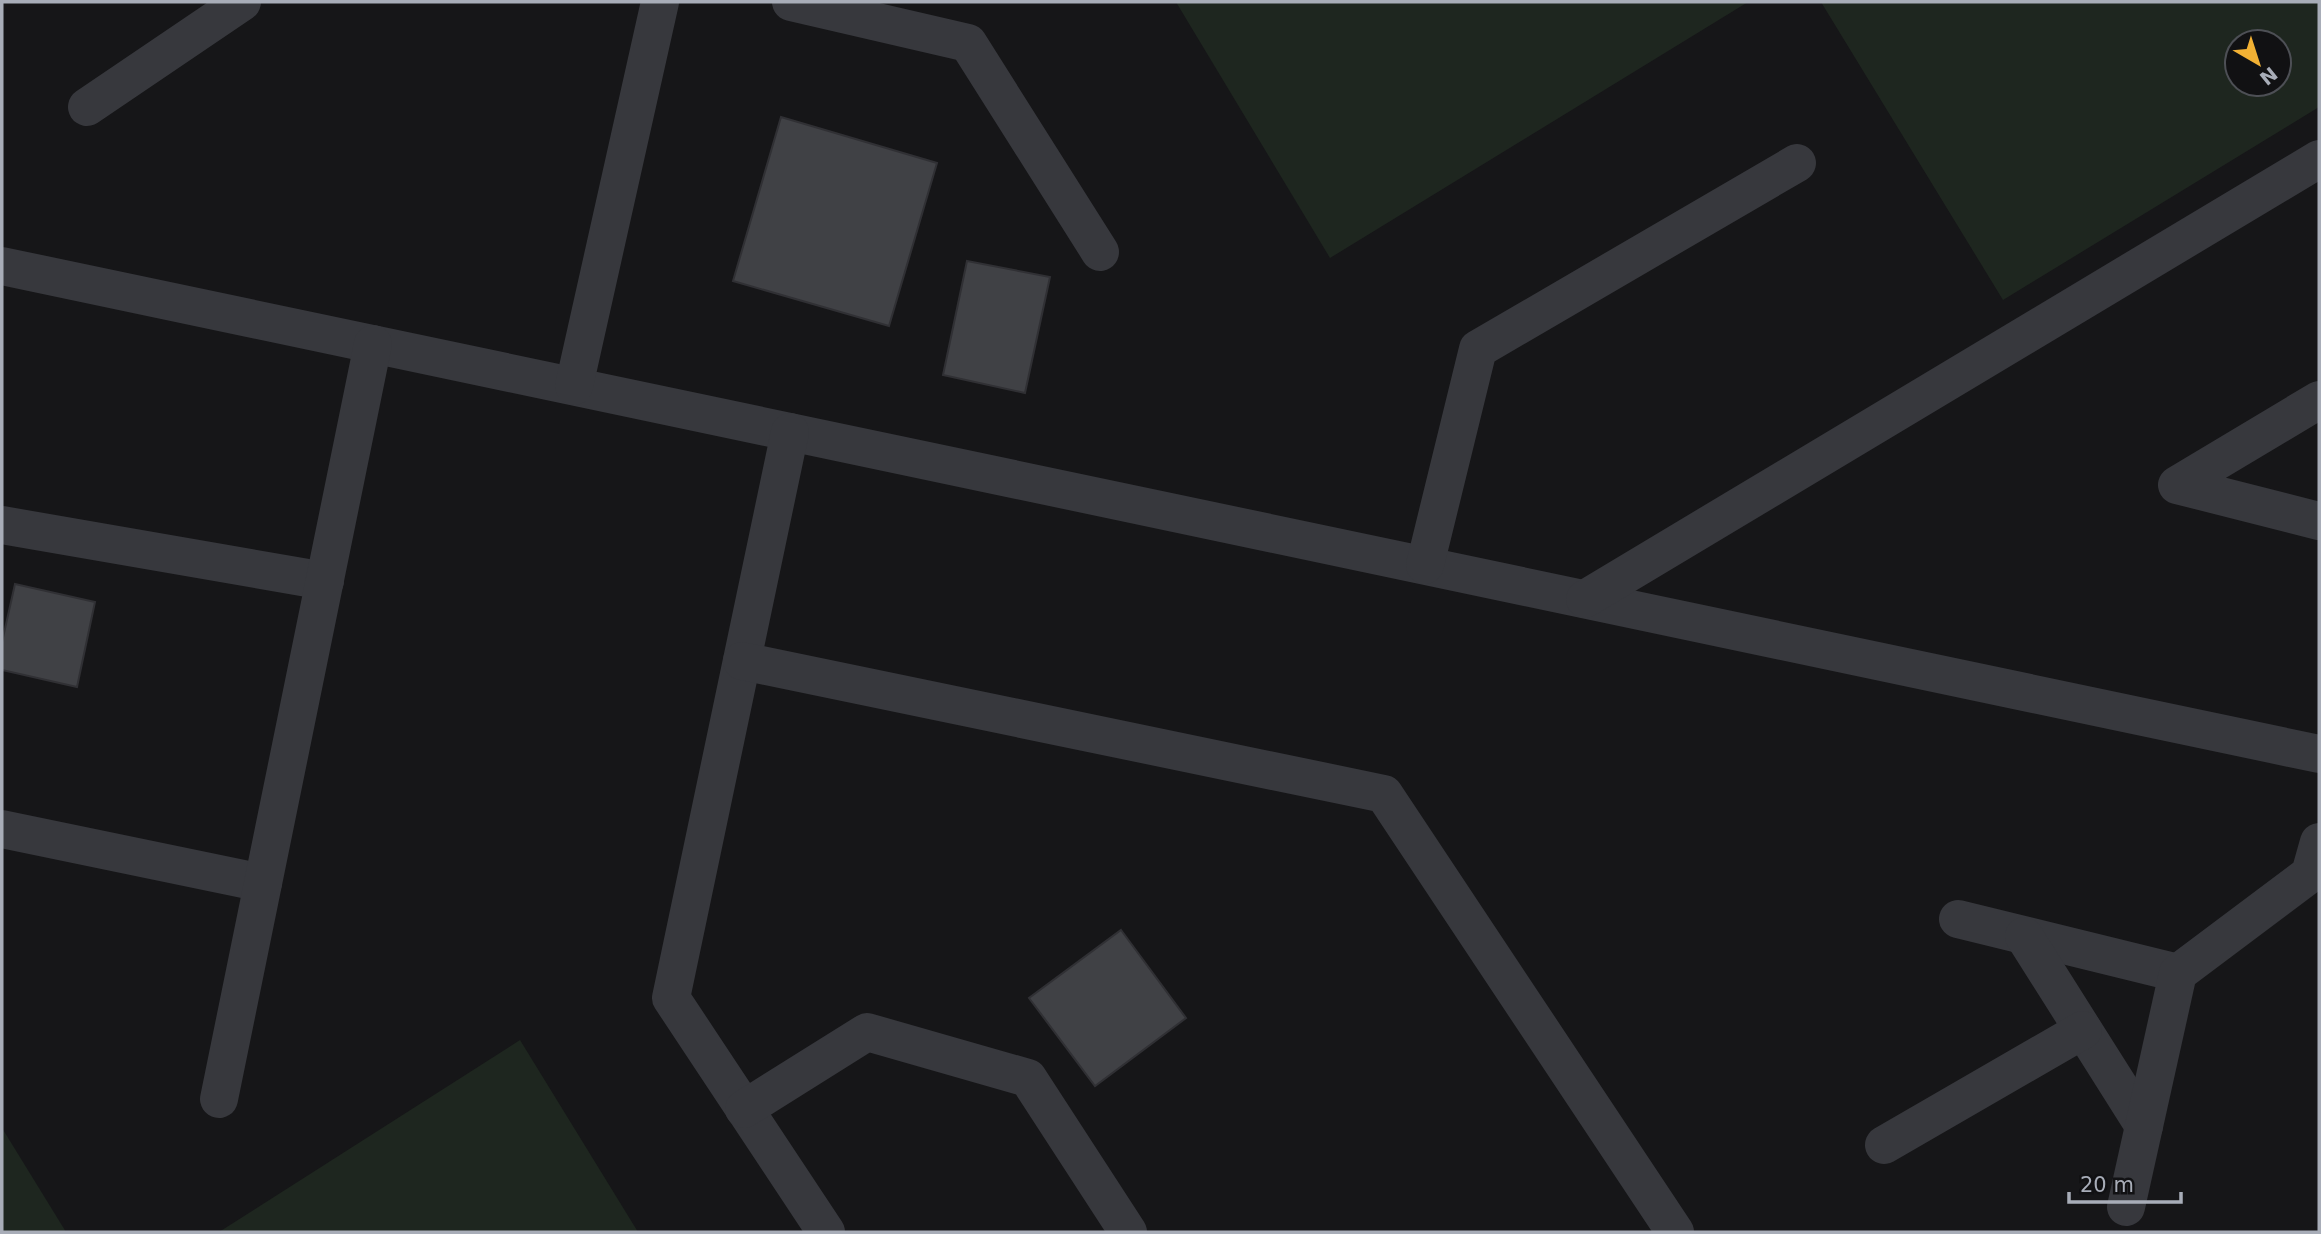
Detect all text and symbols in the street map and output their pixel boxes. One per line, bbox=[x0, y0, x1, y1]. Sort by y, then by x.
north arrow bbox=[2223, 28, 2293, 98]
text: N bbox=[2256, 63, 2282, 90]
scale bar bbox=[2069, 1160, 2181, 1204]
text: 20 m bbox=[2080, 1173, 2134, 1197]

